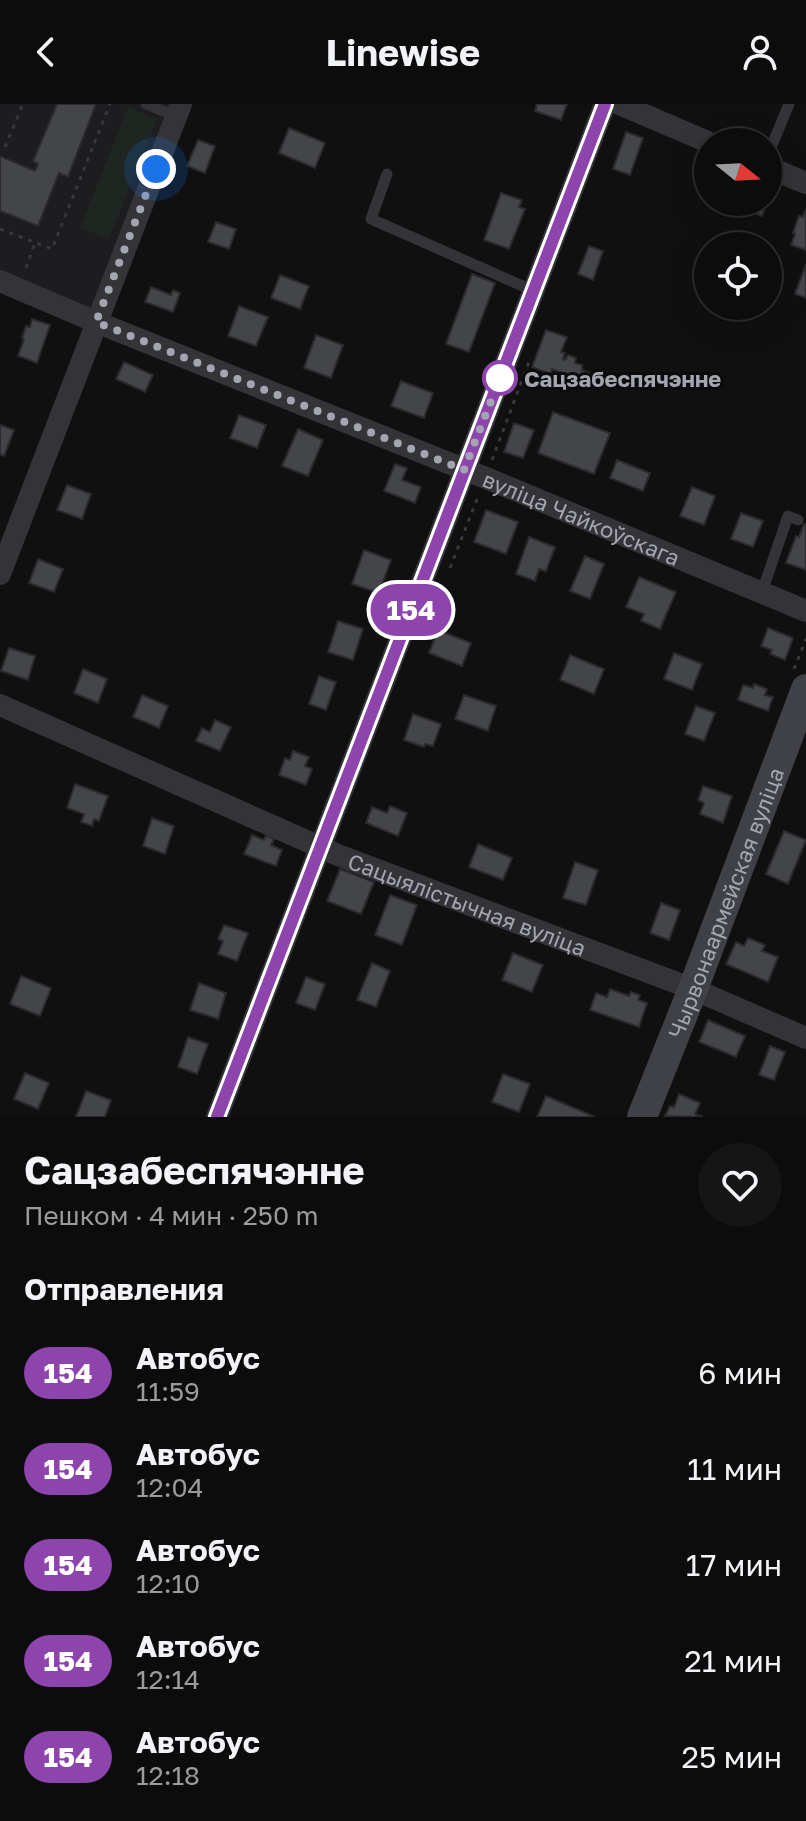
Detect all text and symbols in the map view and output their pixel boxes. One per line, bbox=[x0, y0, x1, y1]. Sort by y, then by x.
icon: back bbox=[24, 30, 68, 74]
icon: person bbox=[738, 30, 782, 74]
text: Linewise bbox=[326, 31, 480, 74]
north arrow bbox=[694, 128, 782, 216]
map controls bbox=[694, 128, 782, 320]
your location bbox=[136, 149, 176, 189]
button: locate bbox=[694, 232, 782, 320]
marker: Сацзабеспячэнне bbox=[483, 361, 517, 395]
place label: Сацзабеспячэнне bbox=[524, 365, 721, 392]
street label: вуліца Чайкоўскага bbox=[479, 465, 684, 571]
line badge: 154 bbox=[365, 584, 457, 636]
text: 154 bbox=[386, 593, 436, 626]
street label: Чырвонаармейская вуліца bbox=[661, 763, 789, 1042]
street label: Сацыялістычная вуліца bbox=[344, 847, 590, 961]
button: heart bbox=[698, 1143, 782, 1227]
text: Сацзабеспячэнне bbox=[24, 1147, 365, 1192]
text: Пешком · 4 мин · 250 m bbox=[24, 1200, 319, 1231]
text: Отправления bbox=[24, 1271, 224, 1307]
text: Автобус bbox=[136, 1340, 260, 1376]
text: 6 мин bbox=[698, 1355, 782, 1391]
text: 154 bbox=[43, 1356, 93, 1389]
text: 11:59 bbox=[136, 1376, 200, 1407]
text: Автобус bbox=[136, 1436, 260, 1472]
text: 11 мин bbox=[687, 1451, 782, 1487]
text: 154 bbox=[43, 1452, 93, 1485]
text: 12:04 bbox=[136, 1472, 203, 1503]
text: Автобус bbox=[136, 1532, 260, 1568]
text: 17 мин bbox=[686, 1547, 782, 1583]
text: 154 bbox=[43, 1548, 93, 1581]
text: 12:10 bbox=[136, 1568, 200, 1599]
text: Автобус bbox=[136, 1628, 260, 1664]
text: 21 мин bbox=[684, 1643, 782, 1679]
text: 154 bbox=[43, 1644, 93, 1677]
text: 12:14 bbox=[136, 1664, 200, 1695]
text: Автобус bbox=[136, 1724, 260, 1760]
text: 25 мин bbox=[682, 1739, 782, 1775]
text: 154 bbox=[43, 1740, 93, 1773]
text: 12:18 bbox=[136, 1760, 200, 1791]

